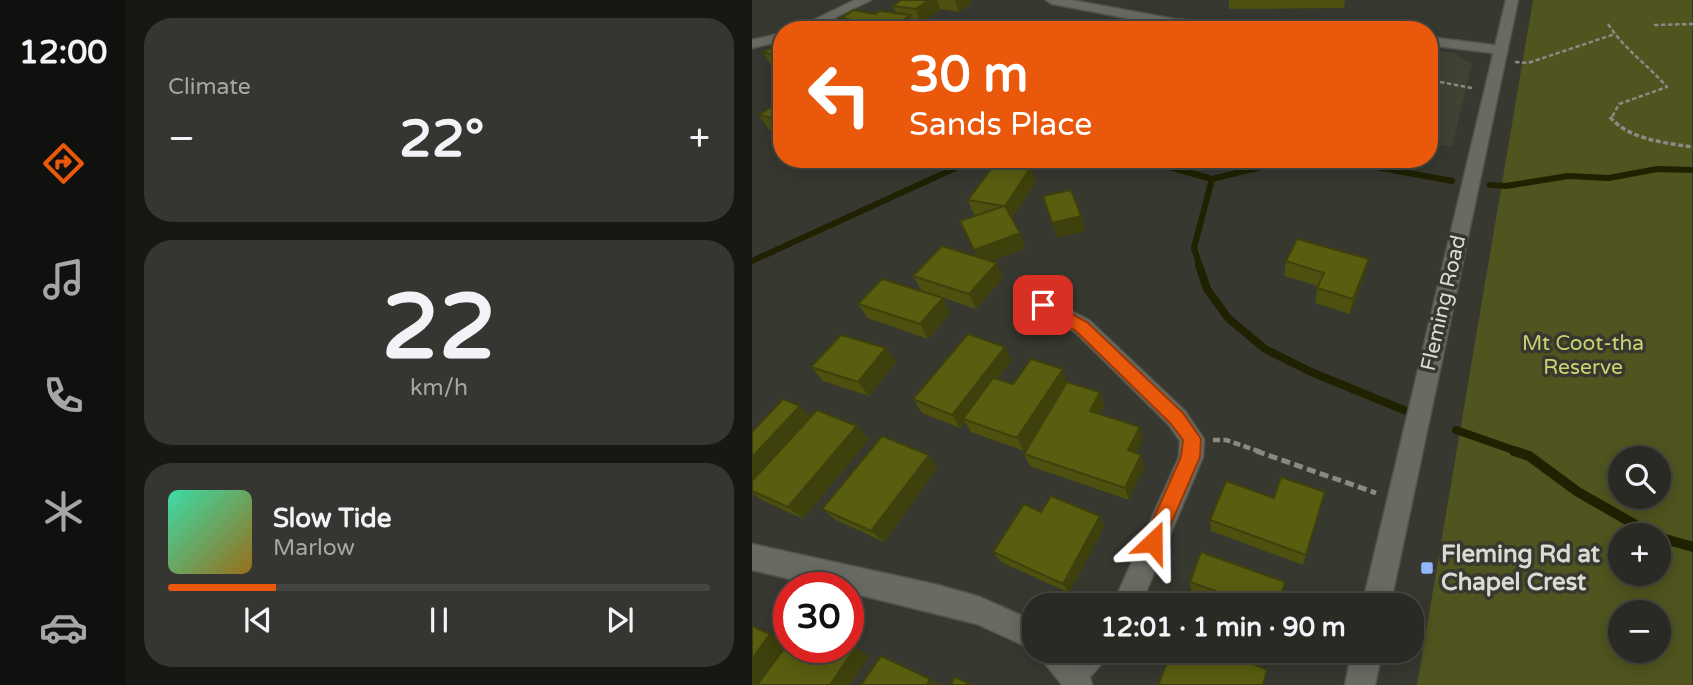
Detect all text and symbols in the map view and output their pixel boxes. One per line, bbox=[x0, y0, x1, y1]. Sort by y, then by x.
text: 12:00 bbox=[19, 34, 107, 72]
text: 30 m bbox=[909, 46, 1028, 105]
icon: left bbox=[794, 49, 885, 140]
text: Climate bbox=[168, 73, 251, 101]
text: Sands Place bbox=[909, 106, 1092, 144]
text: 22° bbox=[399, 108, 484, 171]
text: − bbox=[168, 116, 195, 162]
text: + bbox=[689, 116, 710, 162]
icon: directions bbox=[39, 139, 88, 188]
street label: Fleming Road bbox=[1416, 233, 1471, 373]
icon: music bbox=[39, 255, 88, 304]
text: 22 bbox=[382, 273, 496, 383]
pin bbox=[1013, 275, 1073, 335]
icon: arrive bbox=[1024, 286, 1062, 324]
park label: Mt Coot-tha Reserve bbox=[1522, 331, 1644, 380]
icon: phone bbox=[39, 371, 88, 420]
text: km/h bbox=[410, 374, 468, 402]
map controls bbox=[1608, 446, 1671, 663]
button: search bbox=[1608, 446, 1671, 509]
icon: climate bbox=[39, 487, 88, 536]
text: Slow Tide bbox=[273, 503, 391, 534]
position arrow bbox=[1116, 505, 1190, 579]
button: + bbox=[1608, 523, 1671, 586]
text: Marlow bbox=[273, 534, 355, 562]
place label: Fleming Rd at Chapel Crest bbox=[1441, 540, 1601, 597]
marker: Fleming Rd at Chapel Crest bbox=[1419, 560, 1435, 576]
speed limit sign: 30 bbox=[773, 572, 864, 663]
button: − bbox=[1608, 600, 1671, 663]
icon: previous bbox=[239, 601, 277, 639]
icon: pause bbox=[420, 601, 458, 639]
icon: next bbox=[601, 601, 639, 639]
icon: car bbox=[39, 603, 88, 652]
text: 12:01 · 1 min · 90 m bbox=[1100, 612, 1346, 643]

